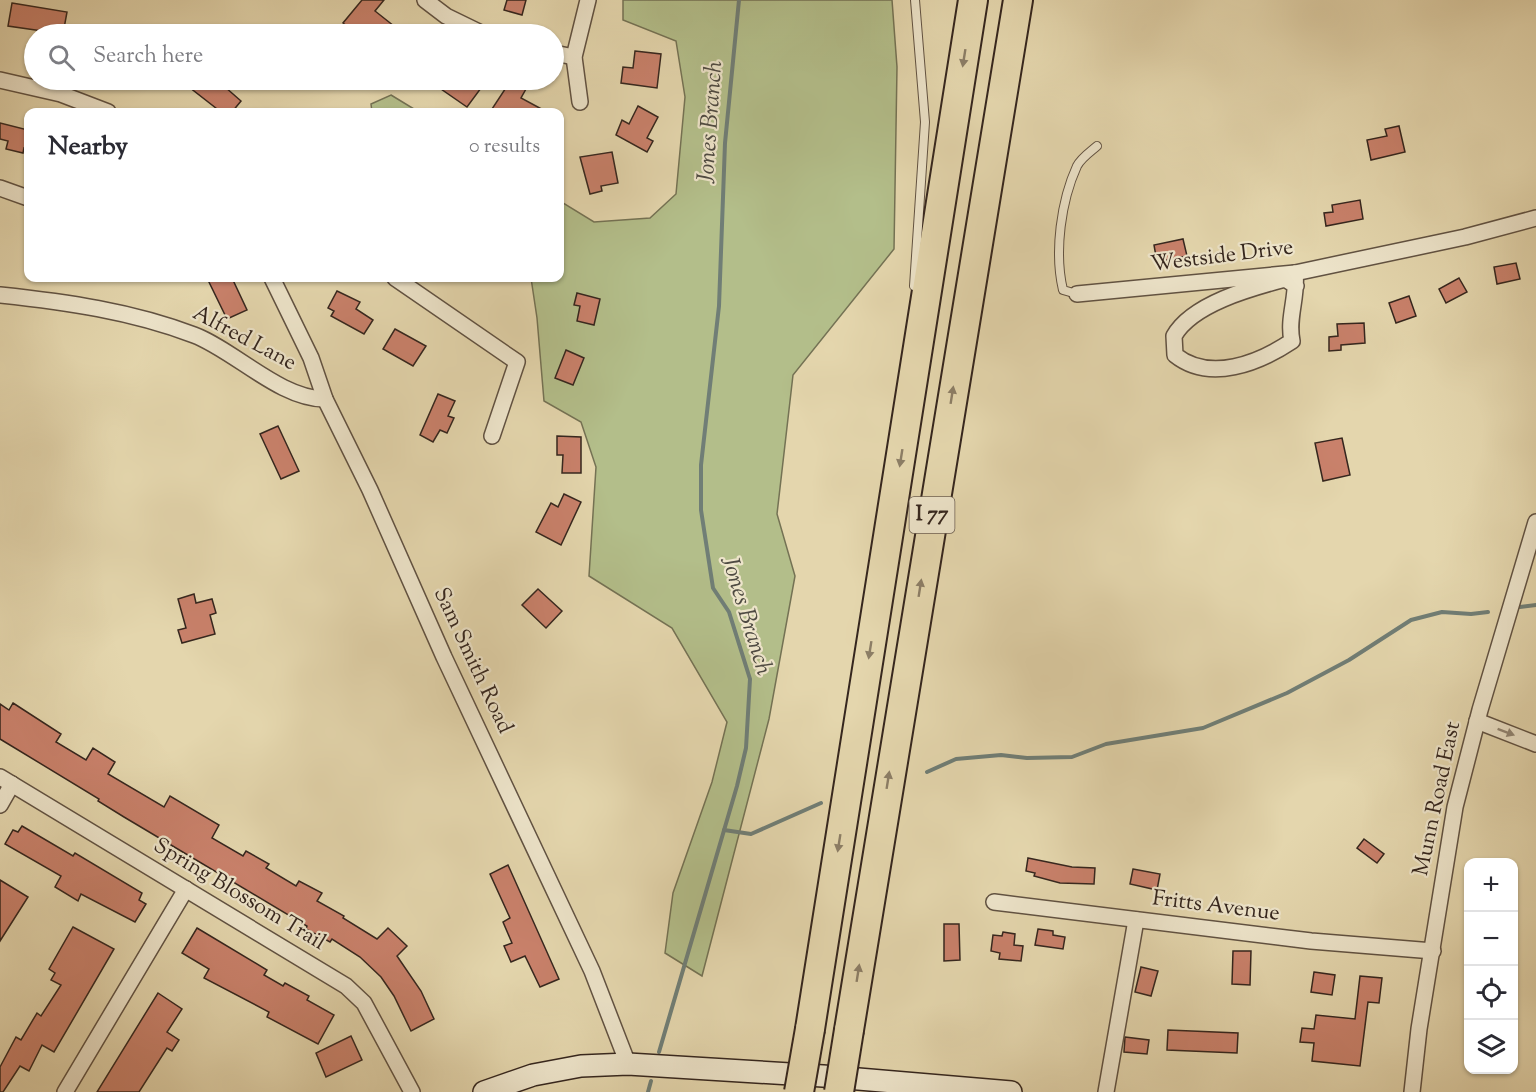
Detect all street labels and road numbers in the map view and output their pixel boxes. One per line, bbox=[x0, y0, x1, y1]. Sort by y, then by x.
street label: Westside Drive bbox=[1149, 232, 1295, 282]
street label: Alfred Lane bbox=[186, 298, 302, 380]
road number: I 77 bbox=[910, 497, 954, 533]
street label: Sam Smith Road bbox=[424, 583, 520, 739]
street label: Munn Road East bbox=[1406, 718, 1470, 879]
street label: Spring Blossom Trail bbox=[147, 831, 331, 959]
street label: Fritts Avenue bbox=[1150, 883, 1282, 931]

